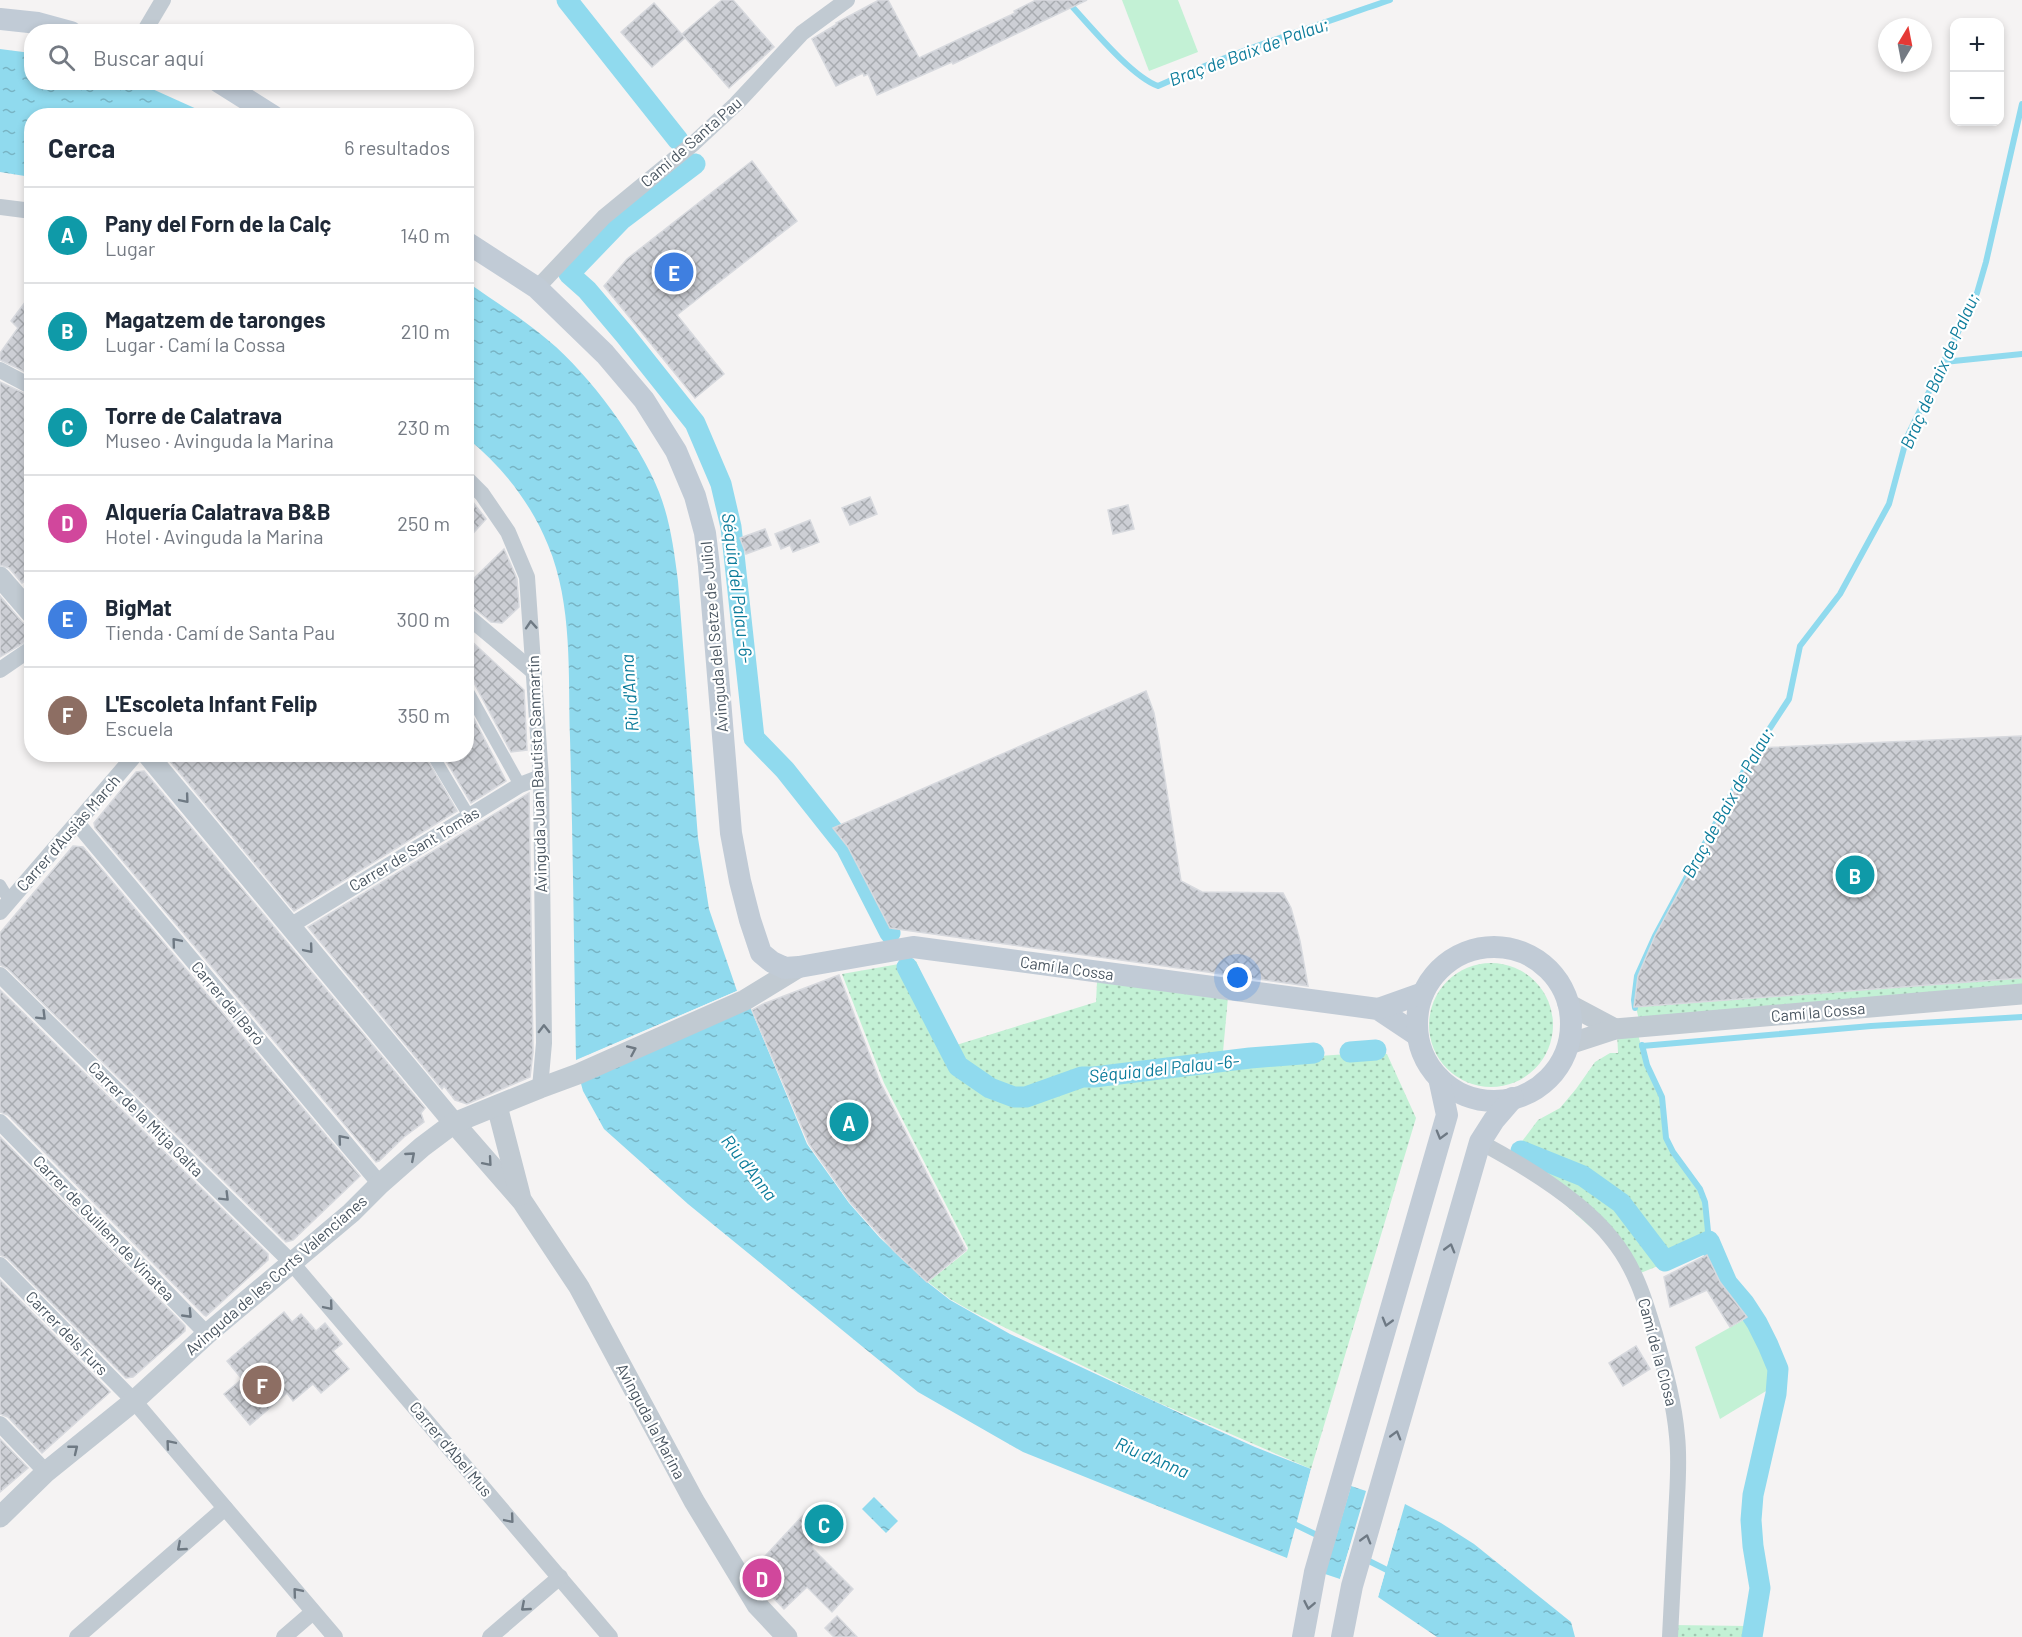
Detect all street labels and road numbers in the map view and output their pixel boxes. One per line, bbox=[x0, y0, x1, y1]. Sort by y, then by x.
street label: Camí de Santa Pau bbox=[636, 93, 745, 191]
street label: Avinguda del Setze de Juliol bbox=[696, 541, 731, 733]
street label: Avinguda Juan Bautista Sanmartín bbox=[523, 655, 550, 893]
street label: Carrer d'Ausiàs March bbox=[12, 771, 123, 895]
street label: Carrer de Sant Tomàs bbox=[345, 802, 482, 895]
street label: Camí la Cossa bbox=[1019, 952, 1115, 983]
street label: Carrer del Baró bbox=[188, 957, 269, 1048]
street label: Camí la Cossa bbox=[1770, 998, 1866, 1025]
street label: Carrer de la Mitja Galta bbox=[85, 1057, 208, 1180]
street label: Carrer de Guillem de Vinatea bbox=[30, 1151, 179, 1304]
street label: Avinguda de les Corts Valencianes bbox=[181, 1191, 370, 1359]
street label: Carrer dels Furs bbox=[22, 1287, 112, 1379]
street label: Camí de la Closa bbox=[1635, 1296, 1682, 1408]
street label: Avinguda la Marina bbox=[613, 1360, 690, 1482]
street label: Carrer d'Abel Mus bbox=[406, 1397, 497, 1500]

